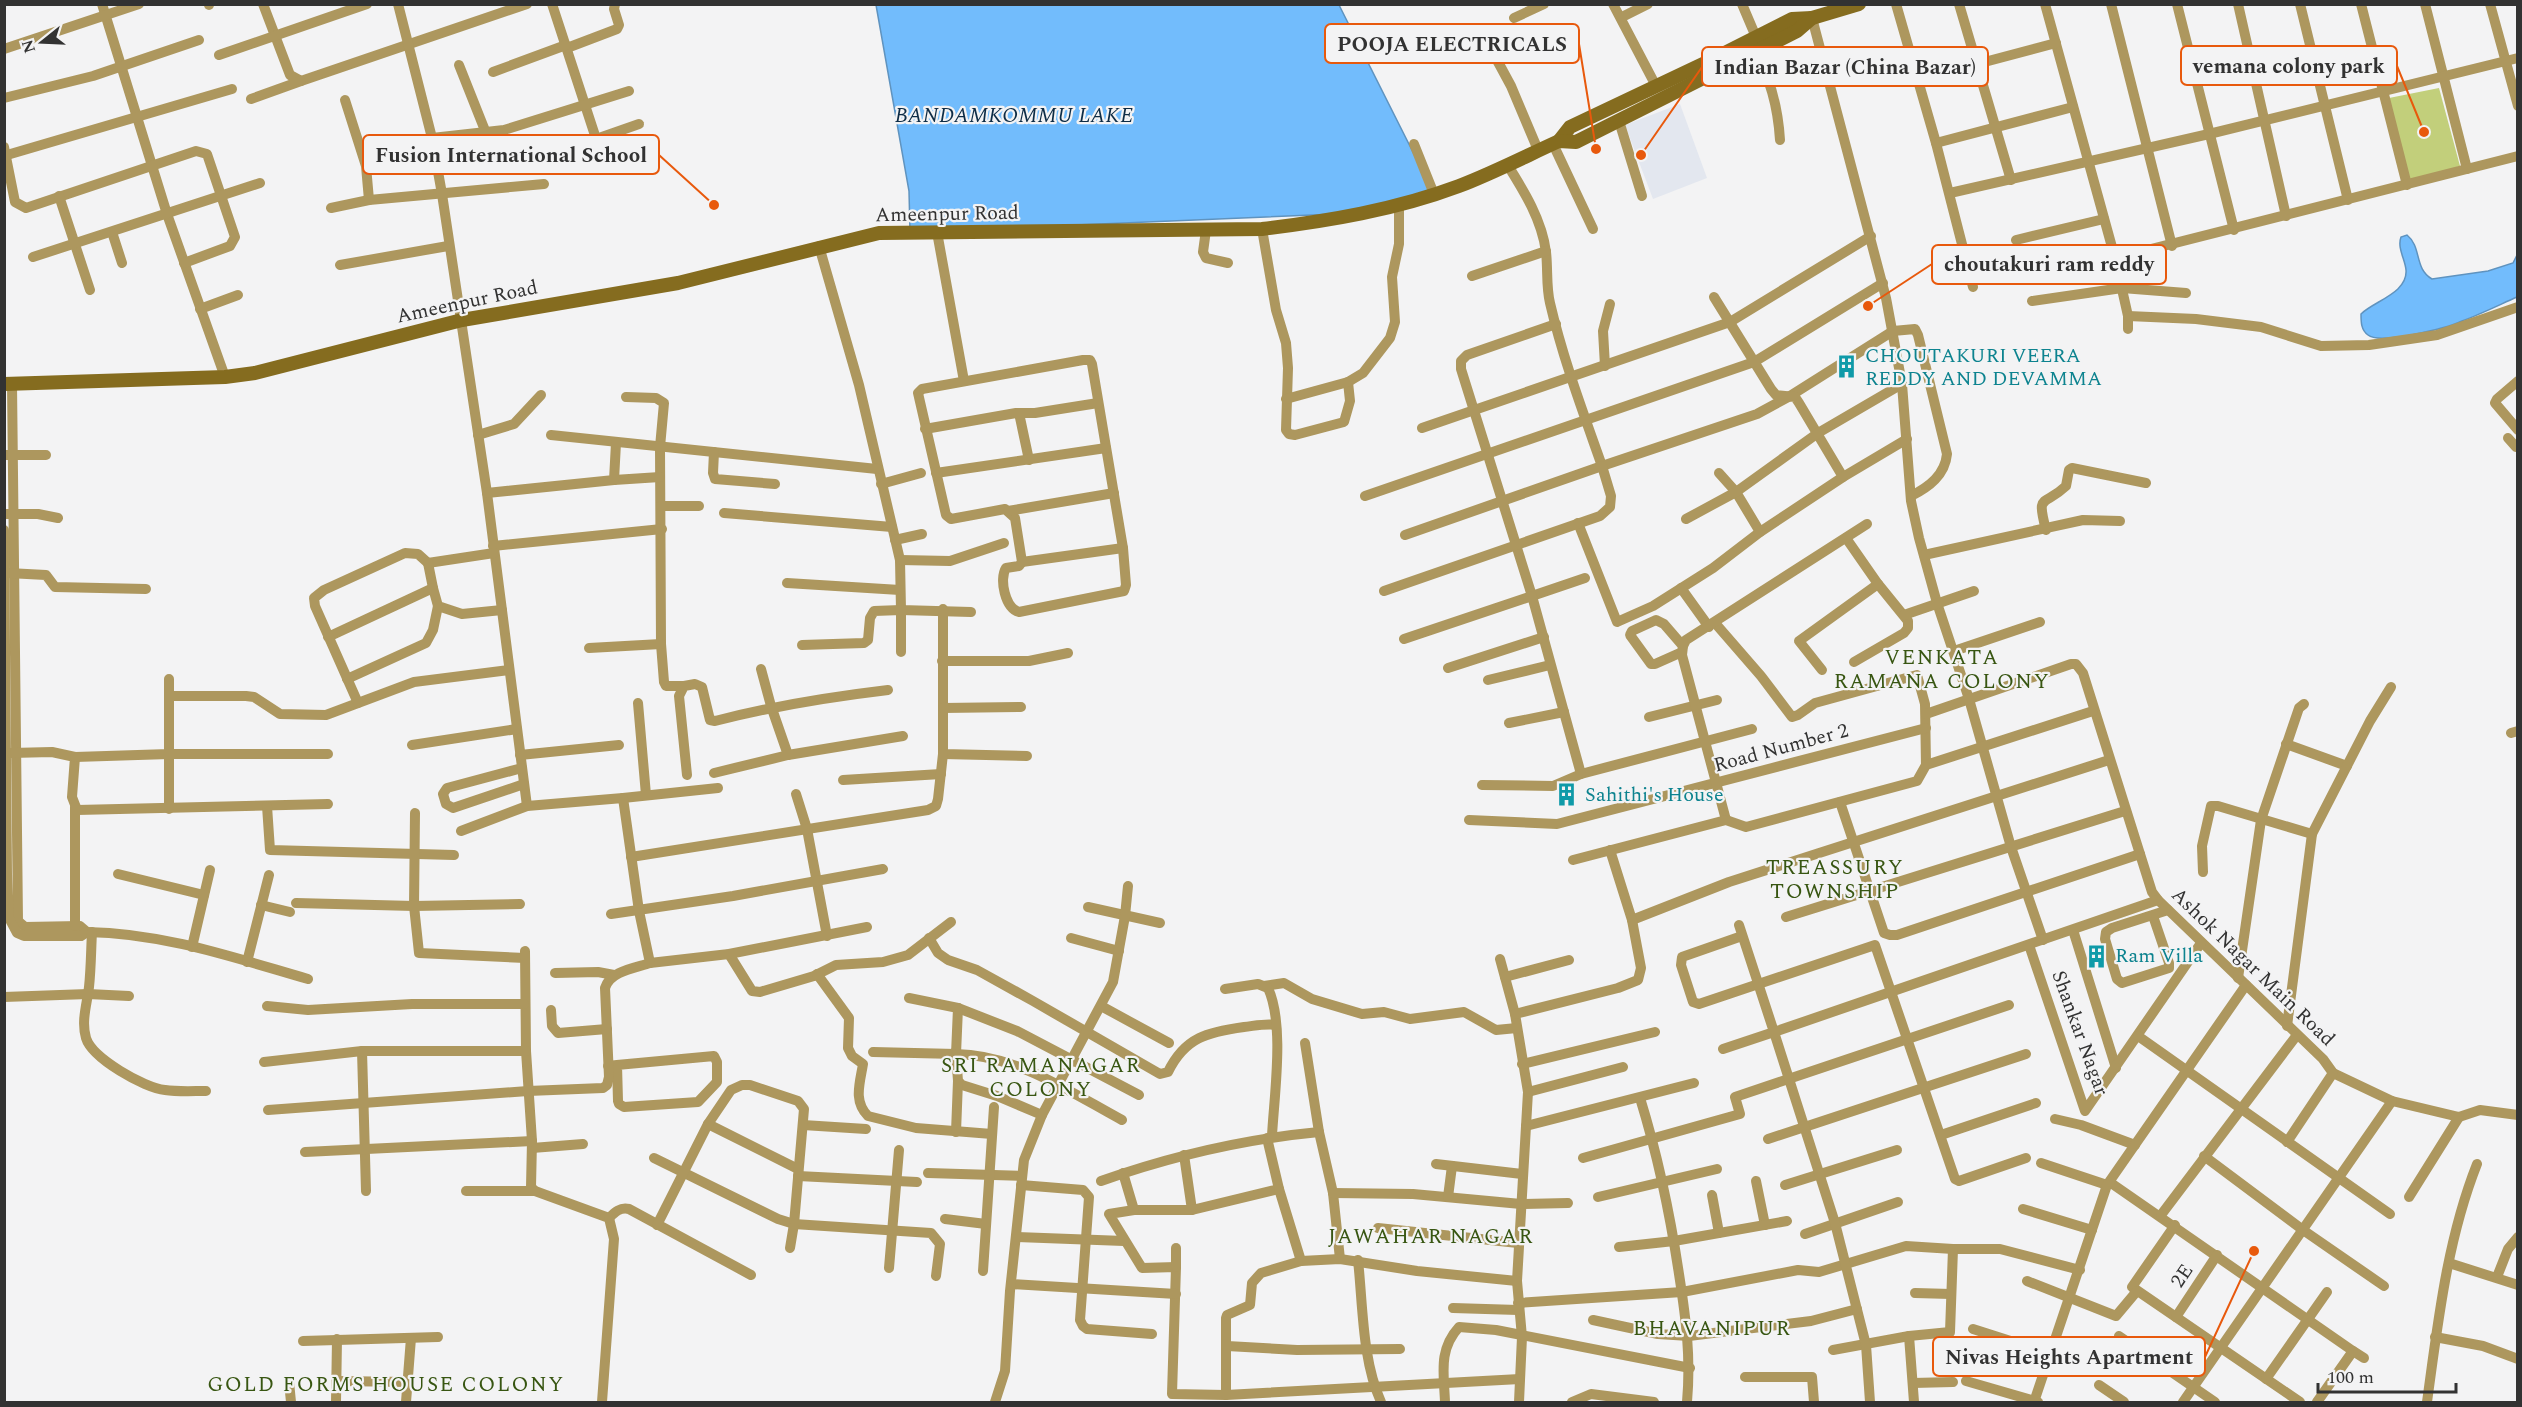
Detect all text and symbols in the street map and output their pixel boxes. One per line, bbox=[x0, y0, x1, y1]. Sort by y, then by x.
north arrow bbox=[12, 12, 72, 72]
callout: POOJA ELECTRICALS bbox=[1325, 24, 1579, 63]
text: POOJA ELECTRICALS bbox=[1337, 29, 1567, 61]
text: N bbox=[15, 36, 42, 56]
callout: vemana colony park bbox=[2181, 46, 2397, 85]
callout: Indian Bazar (China Bazar) bbox=[1702, 47, 1988, 86]
text: vemana colony park bbox=[2192, 51, 2385, 83]
text: Indian Bazar (China Bazar) bbox=[1714, 52, 1976, 84]
water label: BANDAMKOMMU LAKE bbox=[895, 100, 1133, 132]
callout: Fusion International School bbox=[363, 135, 659, 174]
text: Fusion International School bbox=[375, 140, 647, 172]
street label: Ameenpur Road bbox=[875, 198, 1019, 230]
callout: choutakuri ram reddy bbox=[1932, 245, 2166, 284]
text: choutakuri ram reddy bbox=[1944, 249, 2155, 281]
street label: Ameenpur Road bbox=[394, 272, 540, 332]
place label: CHOUTAKURI VEERA REDDY AND DEVAMMA bbox=[1865, 341, 2102, 394]
building icon: CHOUTAKURI VEERA REDDY AND DEVAMMA bbox=[1834, 354, 1860, 380]
district label: VENKATA RAMANA COLONY bbox=[1834, 642, 2050, 698]
street label: Road Number 2 bbox=[1710, 716, 1852, 780]
place label: Sahithi's House bbox=[1585, 780, 1724, 810]
building icon: Sahithi's House bbox=[1554, 782, 1580, 808]
district label: TREASSURY TOWNSHIP bbox=[1766, 852, 1904, 908]
street label: Ashok Nagar Main Road bbox=[2164, 881, 2342, 1053]
place label: Ram Villa bbox=[2115, 941, 2203, 971]
building icon: Ram Villa bbox=[2084, 943, 2110, 969]
street label: Shankar Nagar bbox=[2043, 966, 2117, 1100]
district label: SRI RAMANAGAR COLONY bbox=[941, 1050, 1141, 1106]
district label: JAWAHAR NAGAR bbox=[1328, 1221, 1534, 1253]
street label: 2E bbox=[2163, 1258, 2201, 1294]
district label: BHAVANIPUR bbox=[1633, 1313, 1791, 1345]
callout: Nivas Heights Apartment bbox=[1933, 1337, 2205, 1376]
text: Nivas Heights Apartment bbox=[1945, 1342, 2193, 1374]
scale bar bbox=[2318, 1356, 2456, 1394]
text: 100 m bbox=[2327, 1364, 2374, 1391]
district label: GOLD FORMS HOUSE COLONY bbox=[207, 1369, 565, 1401]

